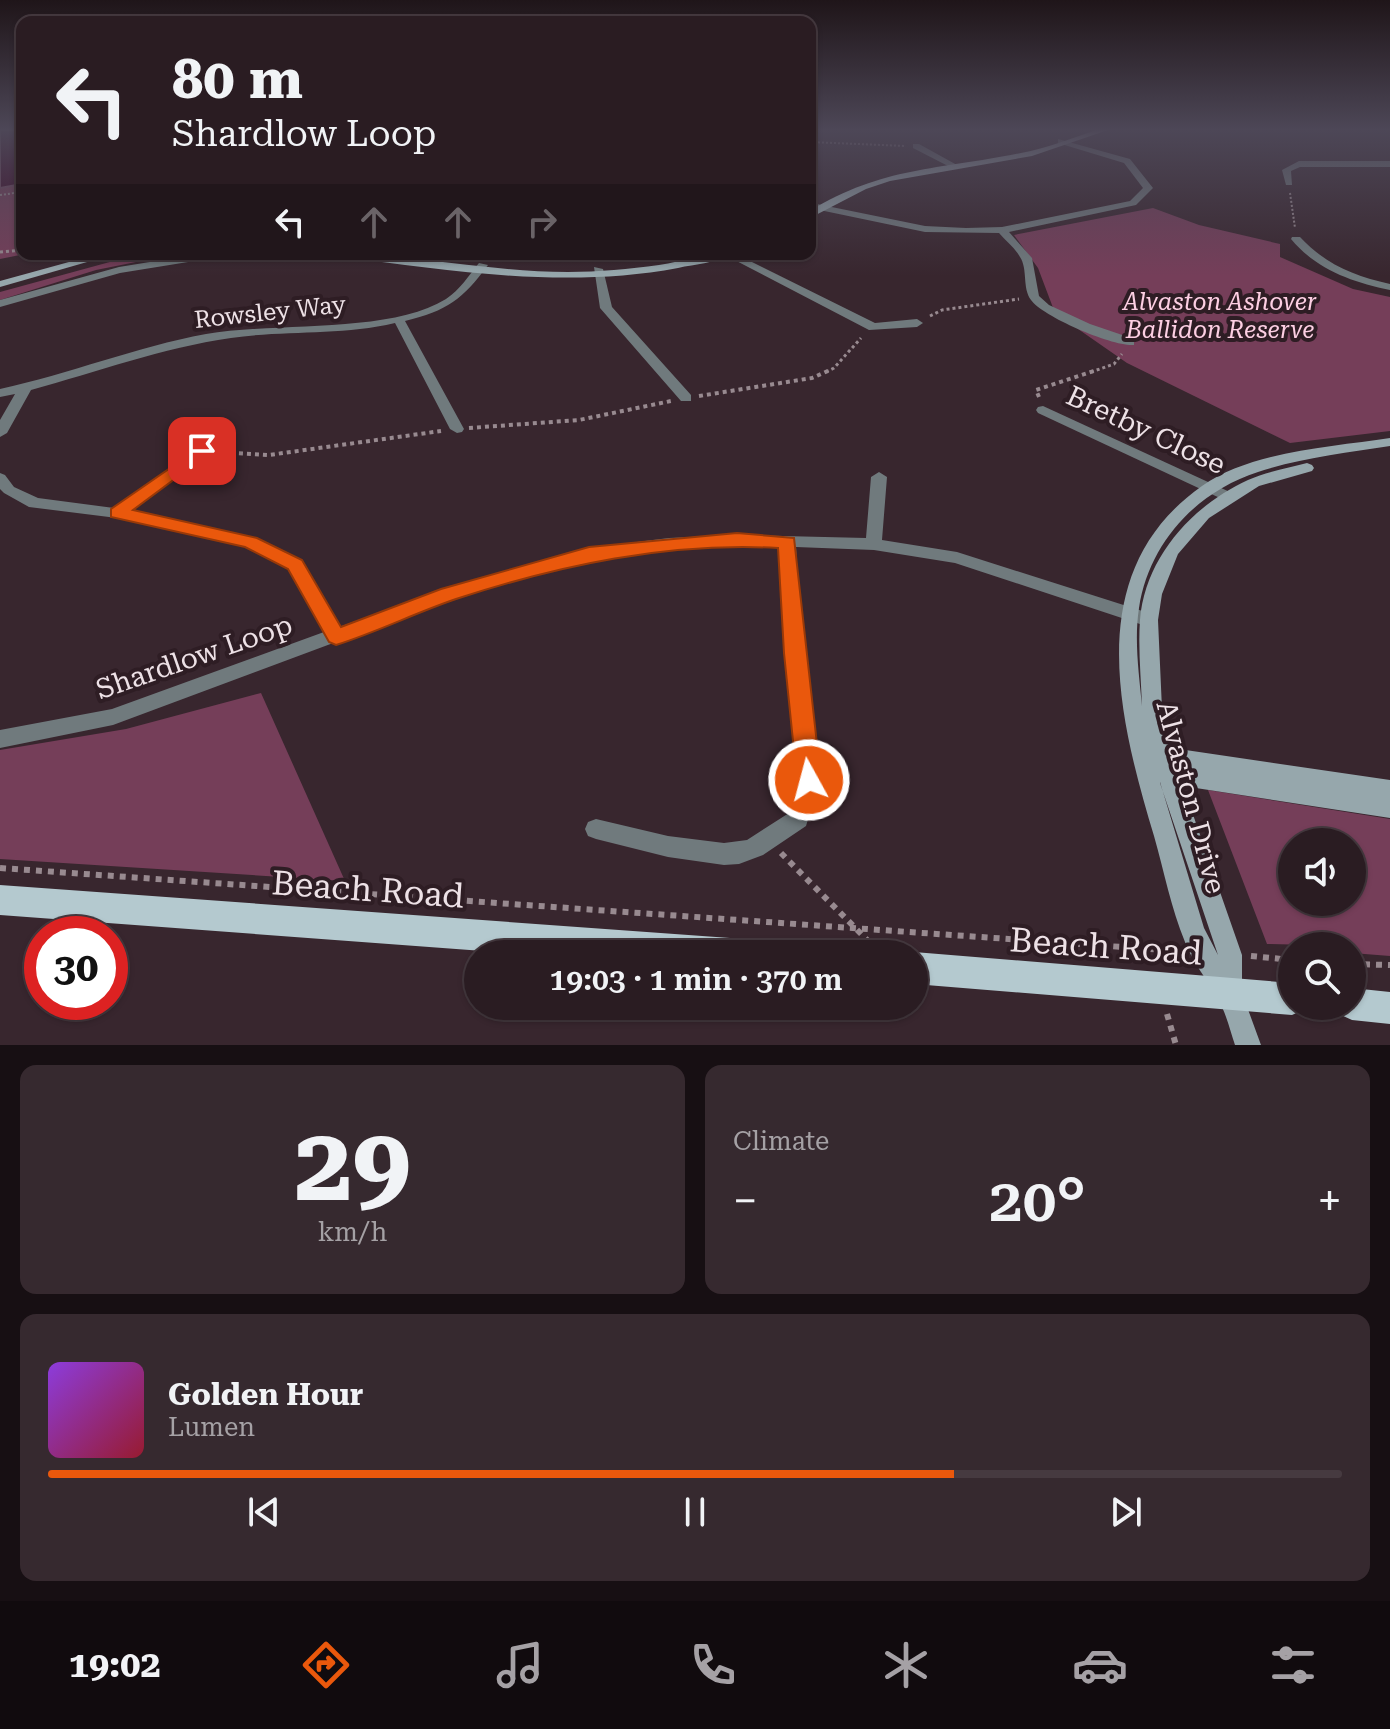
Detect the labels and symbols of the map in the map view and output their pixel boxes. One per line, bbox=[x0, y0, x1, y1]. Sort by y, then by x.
park label: Alvaston Ashover Ballidon Reserve bbox=[1121, 288, 1317, 344]
street label: Rowsley Way bbox=[193, 290, 348, 334]
street label: Bretby Close bbox=[1061, 379, 1231, 481]
pin bbox=[168, 417, 236, 485]
street label: Shardlow Loop bbox=[91, 608, 297, 706]
street label: Alvaston Drive bbox=[1149, 697, 1233, 897]
position arrow bbox=[767, 738, 851, 822]
street label: Beach Road bbox=[271, 862, 466, 916]
speed limit sign: 30 bbox=[24, 916, 128, 1020]
street label: Beach Road bbox=[1009, 919, 1204, 973]

